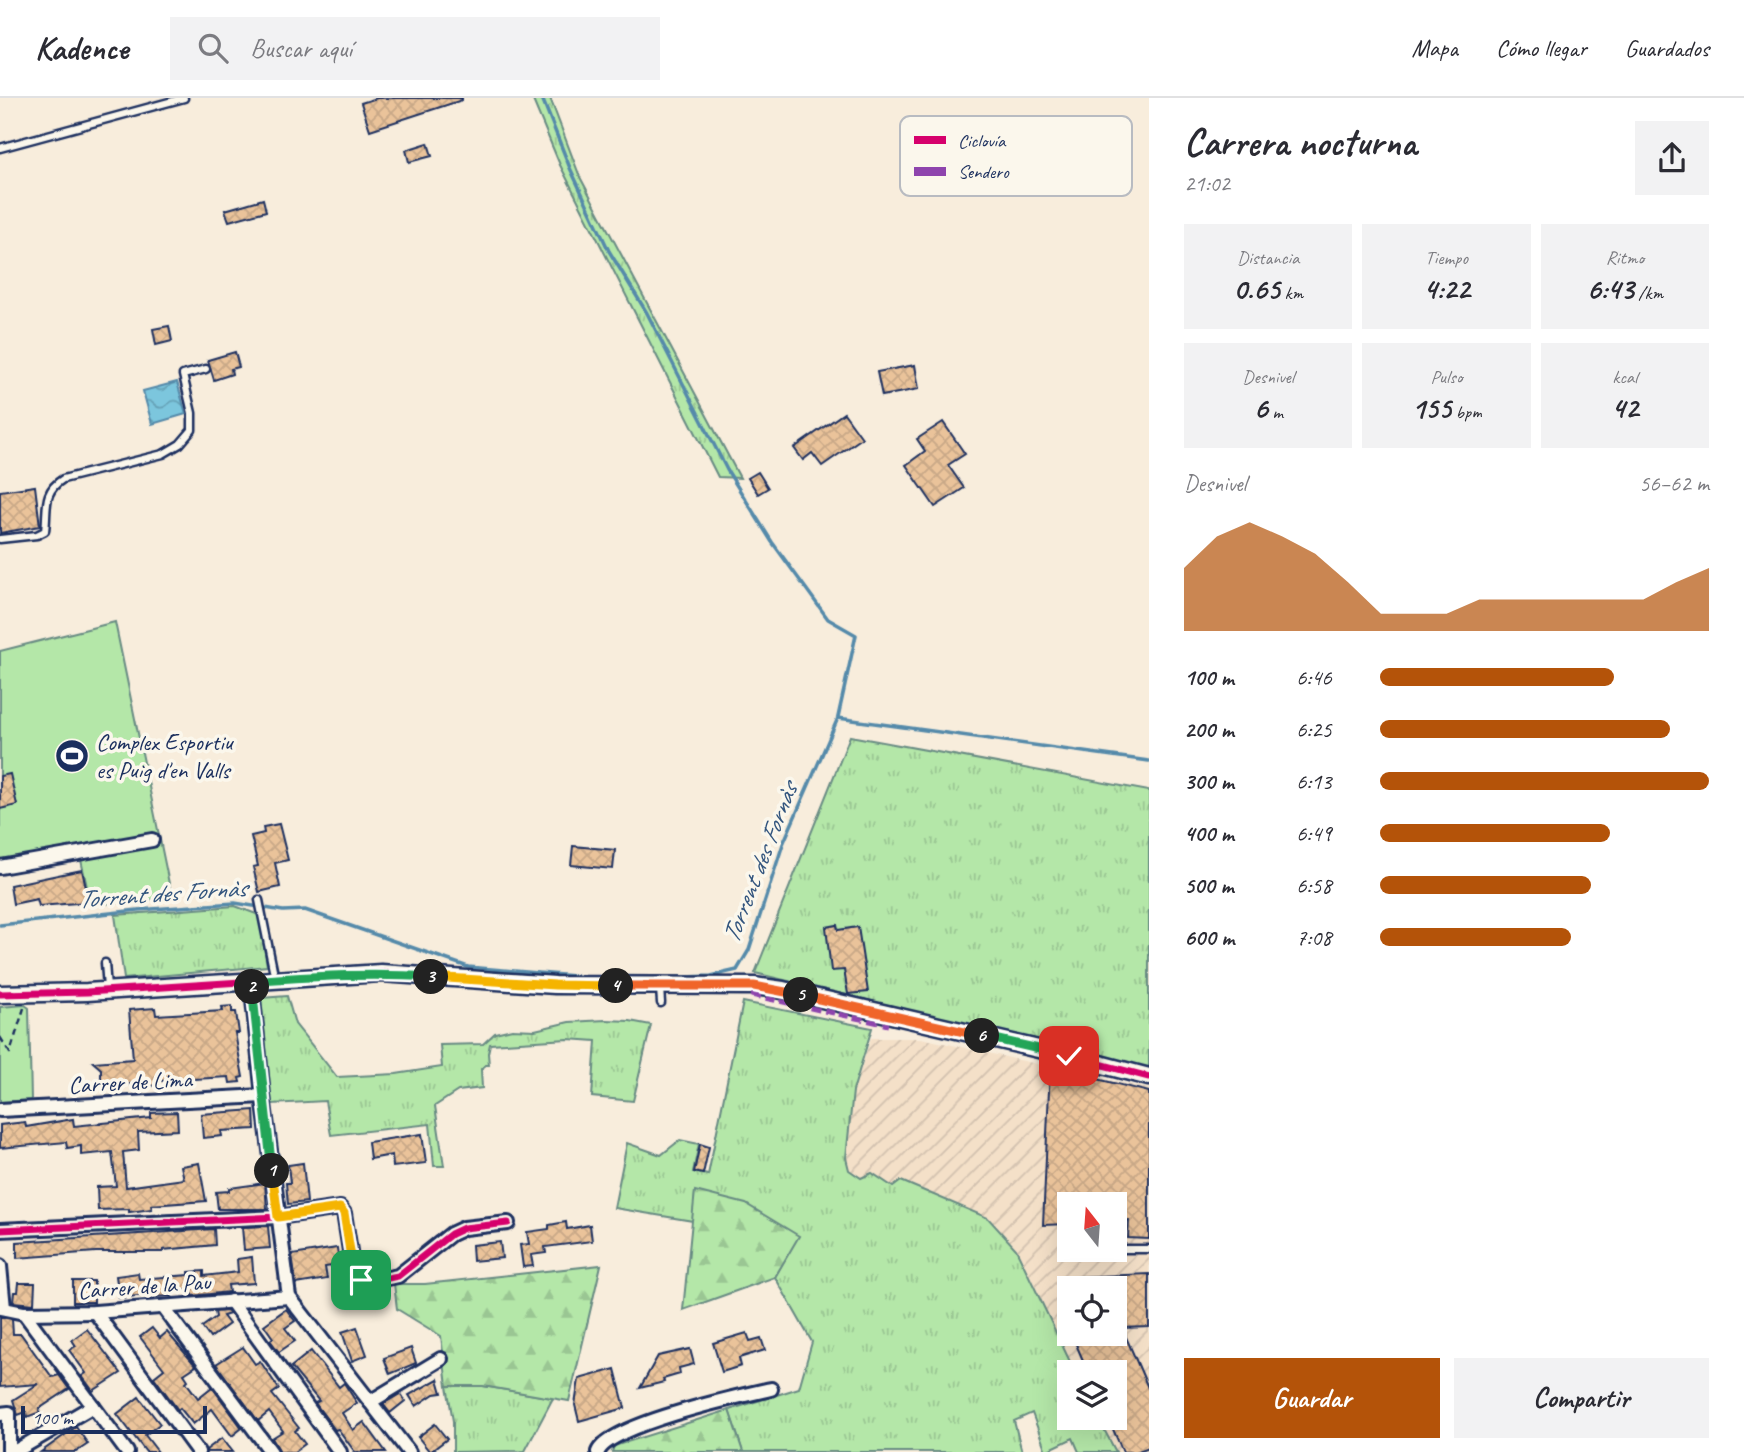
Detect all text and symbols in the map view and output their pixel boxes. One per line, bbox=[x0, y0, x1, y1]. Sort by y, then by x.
search box bbox=[170, 17, 660, 80]
text: Kadence bbox=[35, 27, 128, 69]
icon: search bbox=[194, 29, 232, 67]
text: Buscar aquí bbox=[250, 32, 352, 65]
text: Mapa bbox=[1411, 33, 1458, 63]
text: Cómo llegar bbox=[1496, 33, 1587, 63]
text: Guardados bbox=[1625, 33, 1709, 63]
legend bbox=[900, 116, 1132, 196]
text: Carrera nocturna bbox=[1184, 119, 1417, 166]
button: share bbox=[1635, 121, 1709, 195]
text: Ciclovía bbox=[958, 129, 1007, 153]
text: Sendero bbox=[958, 160, 1010, 184]
text: 21:02 bbox=[1184, 169, 1230, 198]
text: Distancia bbox=[1237, 246, 1299, 270]
text: Tiempo bbox=[1425, 246, 1468, 270]
text: Ritmo bbox=[1606, 246, 1644, 270]
text: 0.65 bbox=[1233, 270, 1280, 308]
text: 4:22 bbox=[1423, 270, 1470, 308]
text: 6:43 bbox=[1587, 270, 1634, 308]
text: km bbox=[1280, 281, 1303, 305]
text: /km bbox=[1634, 281, 1663, 305]
text: Desnivel bbox=[1242, 365, 1294, 389]
text: Pulso bbox=[1431, 365, 1462, 389]
text: kcal bbox=[1612, 365, 1637, 389]
text: 6 bbox=[1253, 389, 1268, 427]
text: 155 bbox=[1411, 389, 1451, 427]
text: 42 bbox=[1611, 389, 1638, 427]
text: m bbox=[1268, 400, 1283, 424]
text: bpm bbox=[1451, 400, 1482, 424]
text: Desnivel bbox=[1184, 469, 1246, 498]
text: 56–62 m bbox=[1639, 469, 1709, 498]
text: 100 m bbox=[1184, 663, 1234, 692]
text: 6:46 bbox=[1296, 663, 1332, 692]
text: 200 m bbox=[1184, 715, 1234, 744]
text: 6:25 bbox=[1296, 715, 1332, 744]
place label: Complex Esportiu es Puig d'en Valls bbox=[96, 727, 235, 785]
sports icon: Complex Esportiu es Puig d'en Valls bbox=[53, 737, 91, 775]
text: 300 m bbox=[1184, 767, 1234, 796]
text: 6:13 bbox=[1296, 767, 1332, 796]
water label: Torrent des Fornàs bbox=[714, 774, 807, 948]
text: 400 m bbox=[1184, 819, 1234, 848]
text: 6:49 bbox=[1296, 819, 1332, 848]
water label: Torrent des Fornàs bbox=[77, 871, 252, 916]
text: 500 m bbox=[1184, 871, 1233, 900]
text: 6:58 bbox=[1296, 871, 1332, 900]
text: 600 m bbox=[1184, 923, 1234, 952]
text: 7:08 bbox=[1296, 923, 1332, 952]
pin: 3 bbox=[414, 960, 448, 994]
text: 3 bbox=[426, 964, 435, 988]
pin: 4 bbox=[598, 968, 634, 1004]
pin: 2 bbox=[234, 970, 270, 1004]
text: 4 bbox=[611, 973, 620, 997]
text: 2 bbox=[247, 974, 256, 998]
pin: 5 bbox=[784, 978, 818, 1012]
text: 5 bbox=[796, 982, 805, 1006]
pin: 6 bbox=[964, 1018, 1000, 1054]
text: 6 bbox=[977, 1023, 986, 1047]
pin bbox=[1039, 1026, 1099, 1086]
icon: check bbox=[1050, 1037, 1088, 1075]
street label: Carrer de Lima bbox=[67, 1064, 194, 1100]
pin: 1 bbox=[254, 1154, 290, 1188]
text: 1 bbox=[267, 1158, 276, 1182]
north arrow bbox=[1057, 1192, 1127, 1262]
map controls bbox=[1057, 1192, 1127, 1430]
pin bbox=[331, 1250, 391, 1310]
icon: arrive bbox=[342, 1261, 380, 1299]
street label: Carrer de la Pau bbox=[77, 1266, 214, 1306]
button: locate bbox=[1057, 1276, 1127, 1346]
button: Guardar bbox=[1184, 1358, 1440, 1438]
button: Compartir bbox=[1454, 1358, 1709, 1438]
button: layers bbox=[1057, 1360, 1127, 1430]
scale bar bbox=[21, 1403, 206, 1435]
text: 100 m bbox=[32, 1406, 73, 1430]

